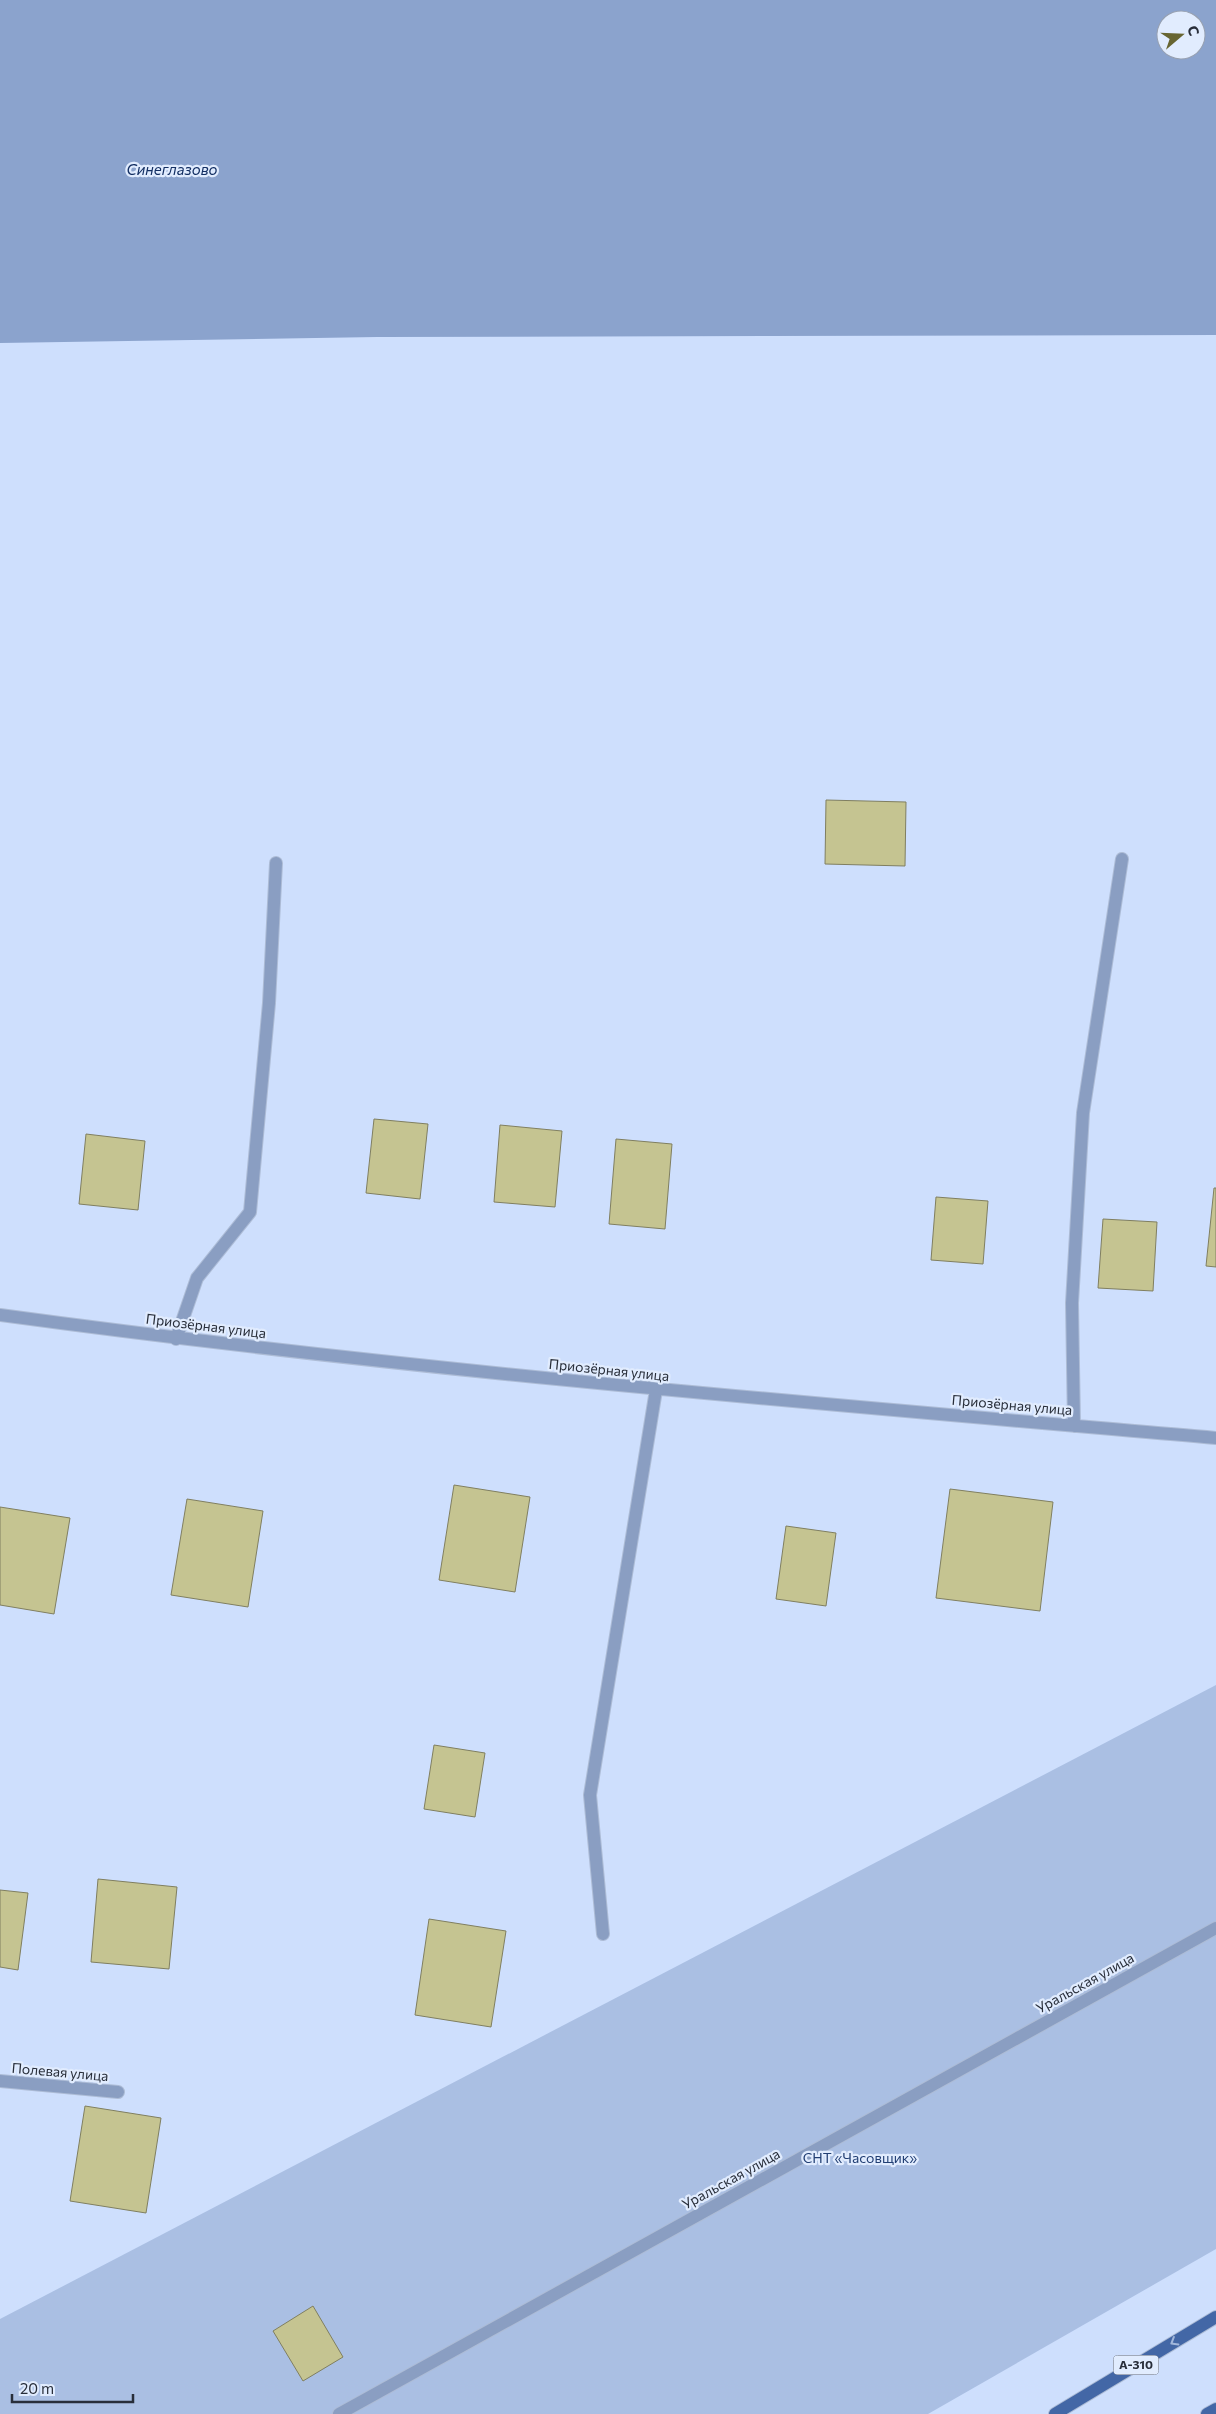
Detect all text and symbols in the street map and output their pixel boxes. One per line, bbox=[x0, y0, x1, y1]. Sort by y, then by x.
north arrow bbox=[1156, 10, 1206, 60]
text: С bbox=[1184, 23, 1203, 38]
water label: Синеглазово bbox=[126, 160, 218, 178]
street label: Приозёрная улица bbox=[145, 1310, 267, 1341]
street label: Приозёрная улица bbox=[548, 1355, 670, 1384]
street label: Приозёрная улица bbox=[951, 1391, 1073, 1418]
street label: Уральская улица bbox=[1033, 1949, 1137, 2016]
street label: Полевая улица bbox=[11, 2059, 109, 2084]
street label: Уральская улица bbox=[679, 2145, 783, 2212]
park label: СНТ «Часовщик» bbox=[803, 2149, 917, 2166]
one-way arrow bbox=[1171, 2335, 1180, 2345]
road number: А-310 bbox=[1114, 2356, 1158, 2374]
scale bar bbox=[12, 2372, 134, 2404]
text: 20 m bbox=[20, 2379, 54, 2397]

